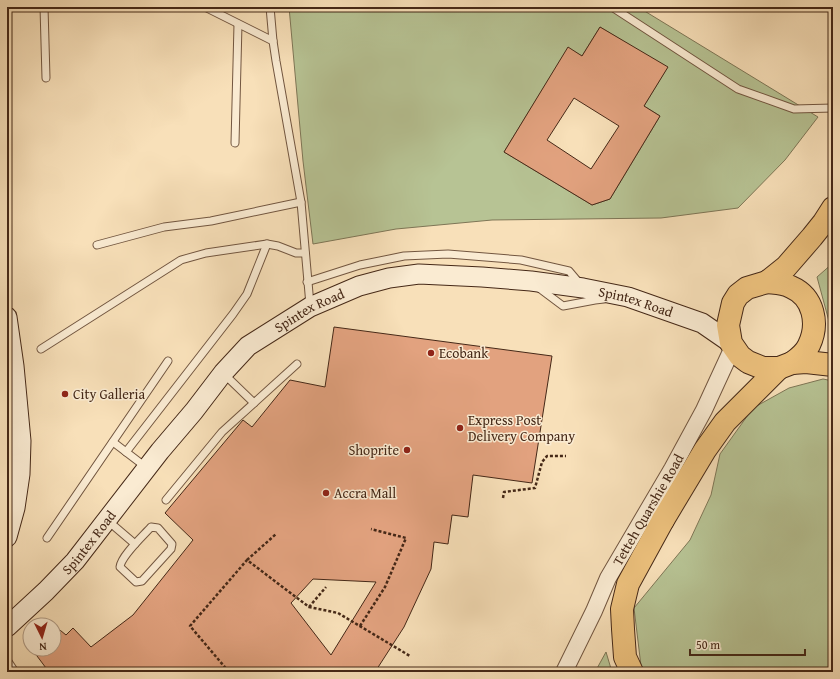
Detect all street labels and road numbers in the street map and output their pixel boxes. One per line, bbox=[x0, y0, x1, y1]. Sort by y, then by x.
street label: Spintex Road bbox=[597, 281, 676, 322]
street label: Spintex Road bbox=[270, 283, 348, 337]
street label: Tetteh Quarshie Road bbox=[608, 450, 689, 569]
street label: Spintex Road bbox=[57, 506, 121, 579]

